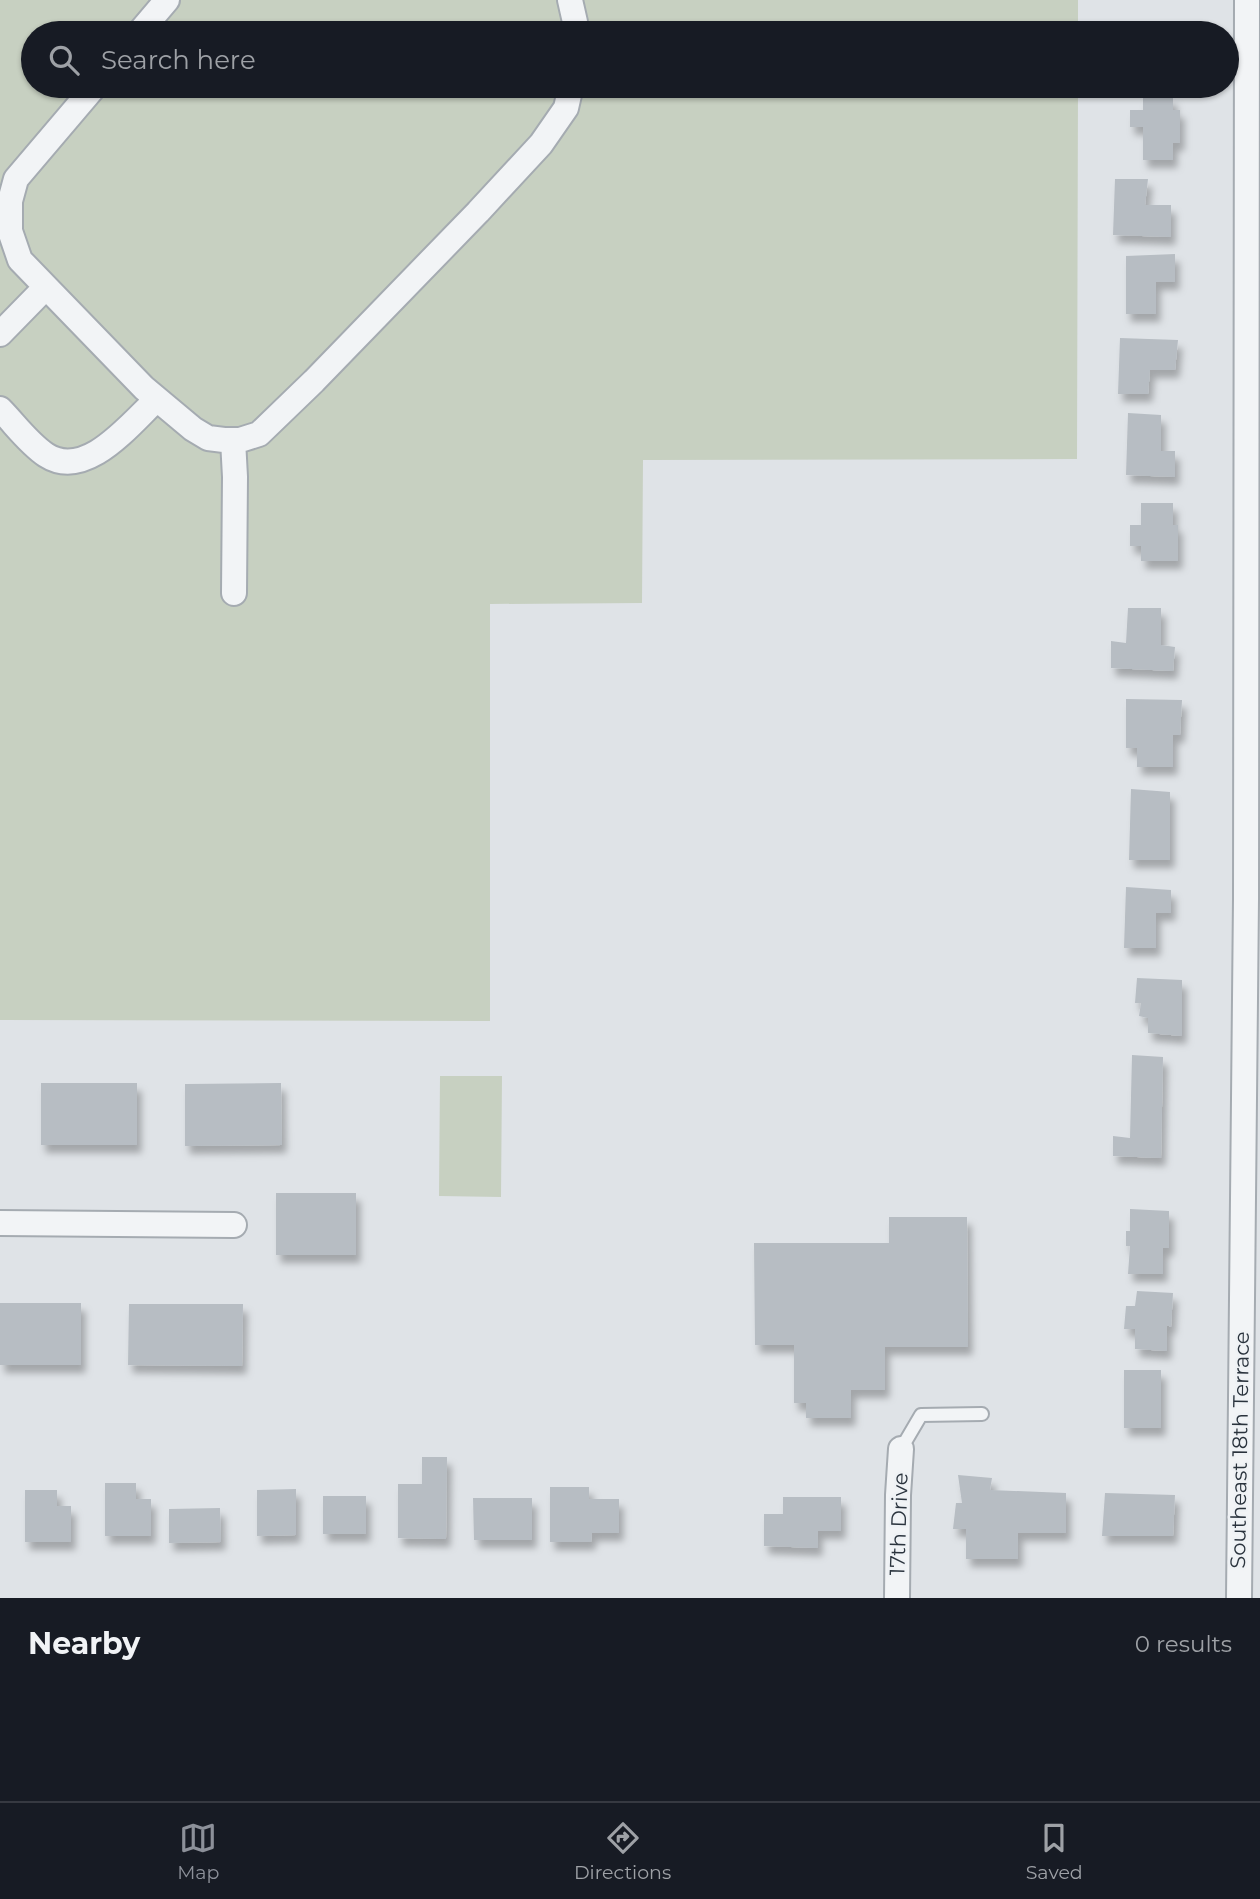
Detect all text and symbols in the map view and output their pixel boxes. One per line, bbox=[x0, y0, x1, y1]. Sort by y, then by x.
search box bbox=[21, 21, 1239, 98]
icon: search bbox=[45, 41, 83, 79]
text: Search here bbox=[101, 44, 256, 76]
street label: Southeast 18th Terrace bbox=[1225, 1331, 1254, 1569]
street label: 17th Drive bbox=[884, 1472, 913, 1576]
text: Nearby bbox=[28, 1625, 140, 1662]
text: 0 results bbox=[1135, 1630, 1232, 1658]
tab: Map bbox=[177, 1819, 219, 1884]
tab: Directions bbox=[574, 1819, 671, 1884]
tab: Saved bbox=[1026, 1819, 1083, 1884]

